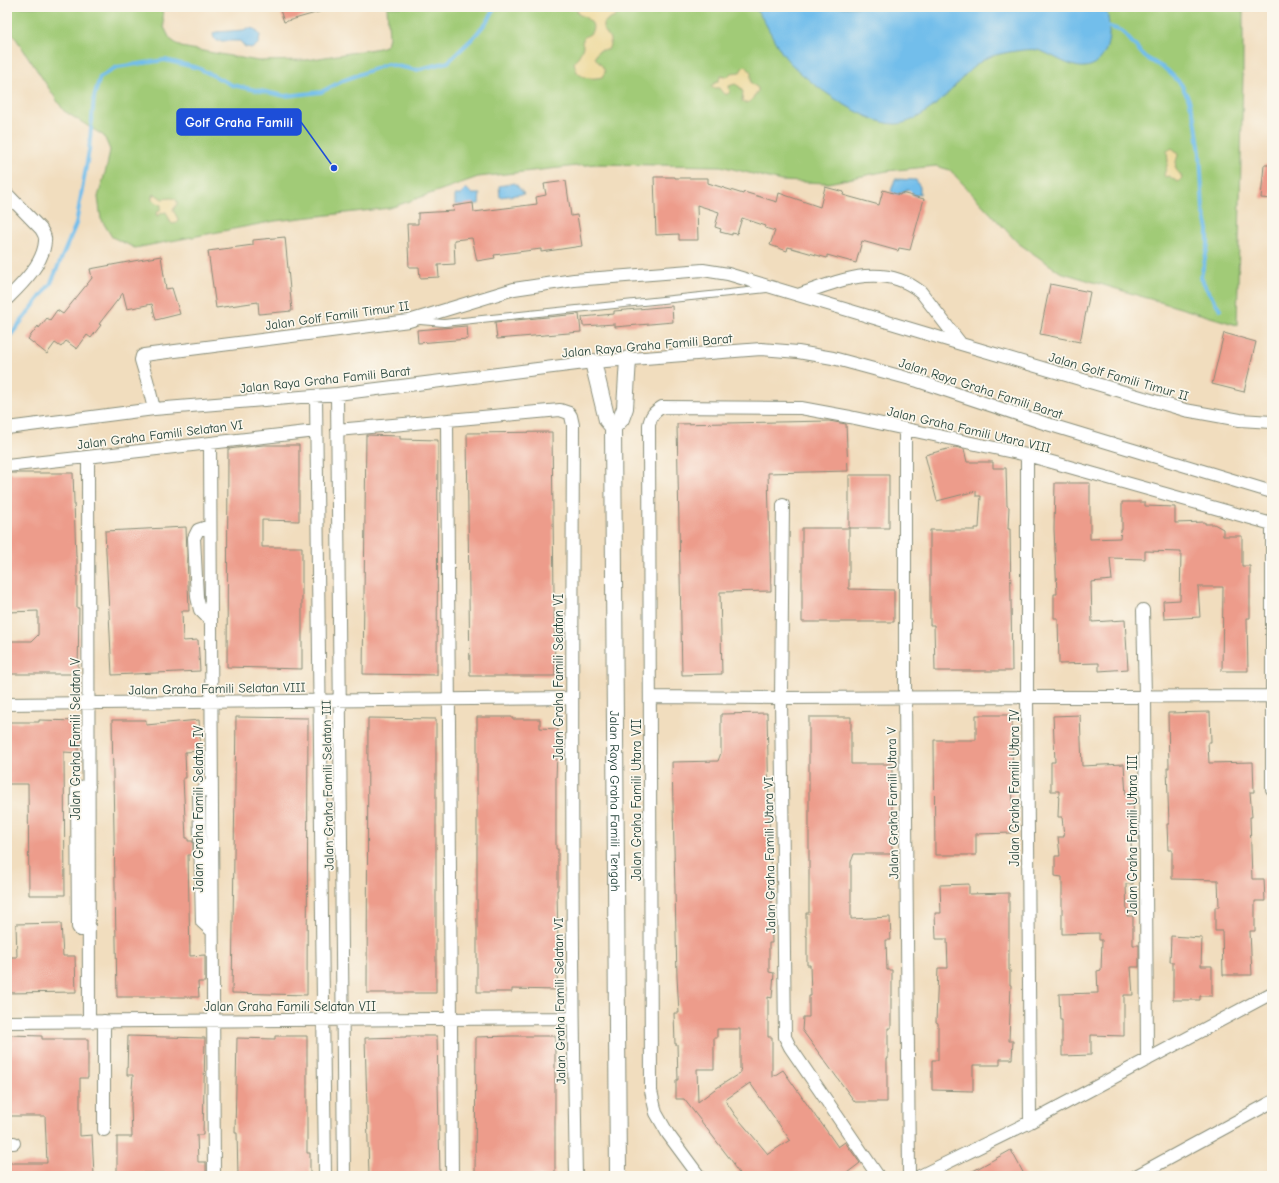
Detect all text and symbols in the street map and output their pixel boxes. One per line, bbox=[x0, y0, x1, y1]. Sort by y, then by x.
callout: Golf Graha Famili bbox=[177, 109, 301, 135]
text: Golf Graha Famili bbox=[185, 114, 293, 131]
street label: Jalan Golf Famili Timur II bbox=[264, 298, 410, 333]
street label: Jalan Raya Graha Famili Barat bbox=[561, 330, 734, 360]
street label: Jalan Golf Famili Timur II bbox=[1047, 349, 1191, 404]
street label: Jalan Raya Graha Famili Barat bbox=[897, 355, 1066, 422]
street label: Jalan Raya Graha Famili Barat bbox=[239, 363, 412, 396]
street label: Jalan Graha Famili Utara VIII bbox=[886, 403, 1052, 456]
street label: Jalan Graha Famili Selatan VI bbox=[76, 417, 244, 452]
street label: Jalan Graha Famili Selatan VI bbox=[551, 594, 566, 760]
street label: Jalan Graha Famili Selatan V bbox=[68, 658, 83, 820]
street label: Jalan Graha Famili Selatan VIII bbox=[128, 679, 306, 698]
street label: Jalan Graha Famili Selatan III bbox=[319, 700, 336, 870]
street label: Jalan Graha Famili Utara IV bbox=[1007, 709, 1022, 867]
street label: Jalan Raya Graha Famili Tengah bbox=[607, 710, 623, 892]
street label: Jalan Graha Famili Utara VII bbox=[629, 719, 644, 881]
street label: Jalan Graha Famili Selatan IV bbox=[191, 726, 206, 892]
street label: Jalan Graha Famili Utara V bbox=[884, 727, 901, 879]
street label: Jalan Graha Famili Utara III bbox=[1125, 755, 1140, 915]
street label: Jalan Graha Famili Utara VI bbox=[761, 776, 778, 934]
street label: Jalan Graha Famili Selatan VI bbox=[551, 917, 568, 1085]
street label: Jalan Graha Famili Selatan VII bbox=[204, 999, 376, 1014]

